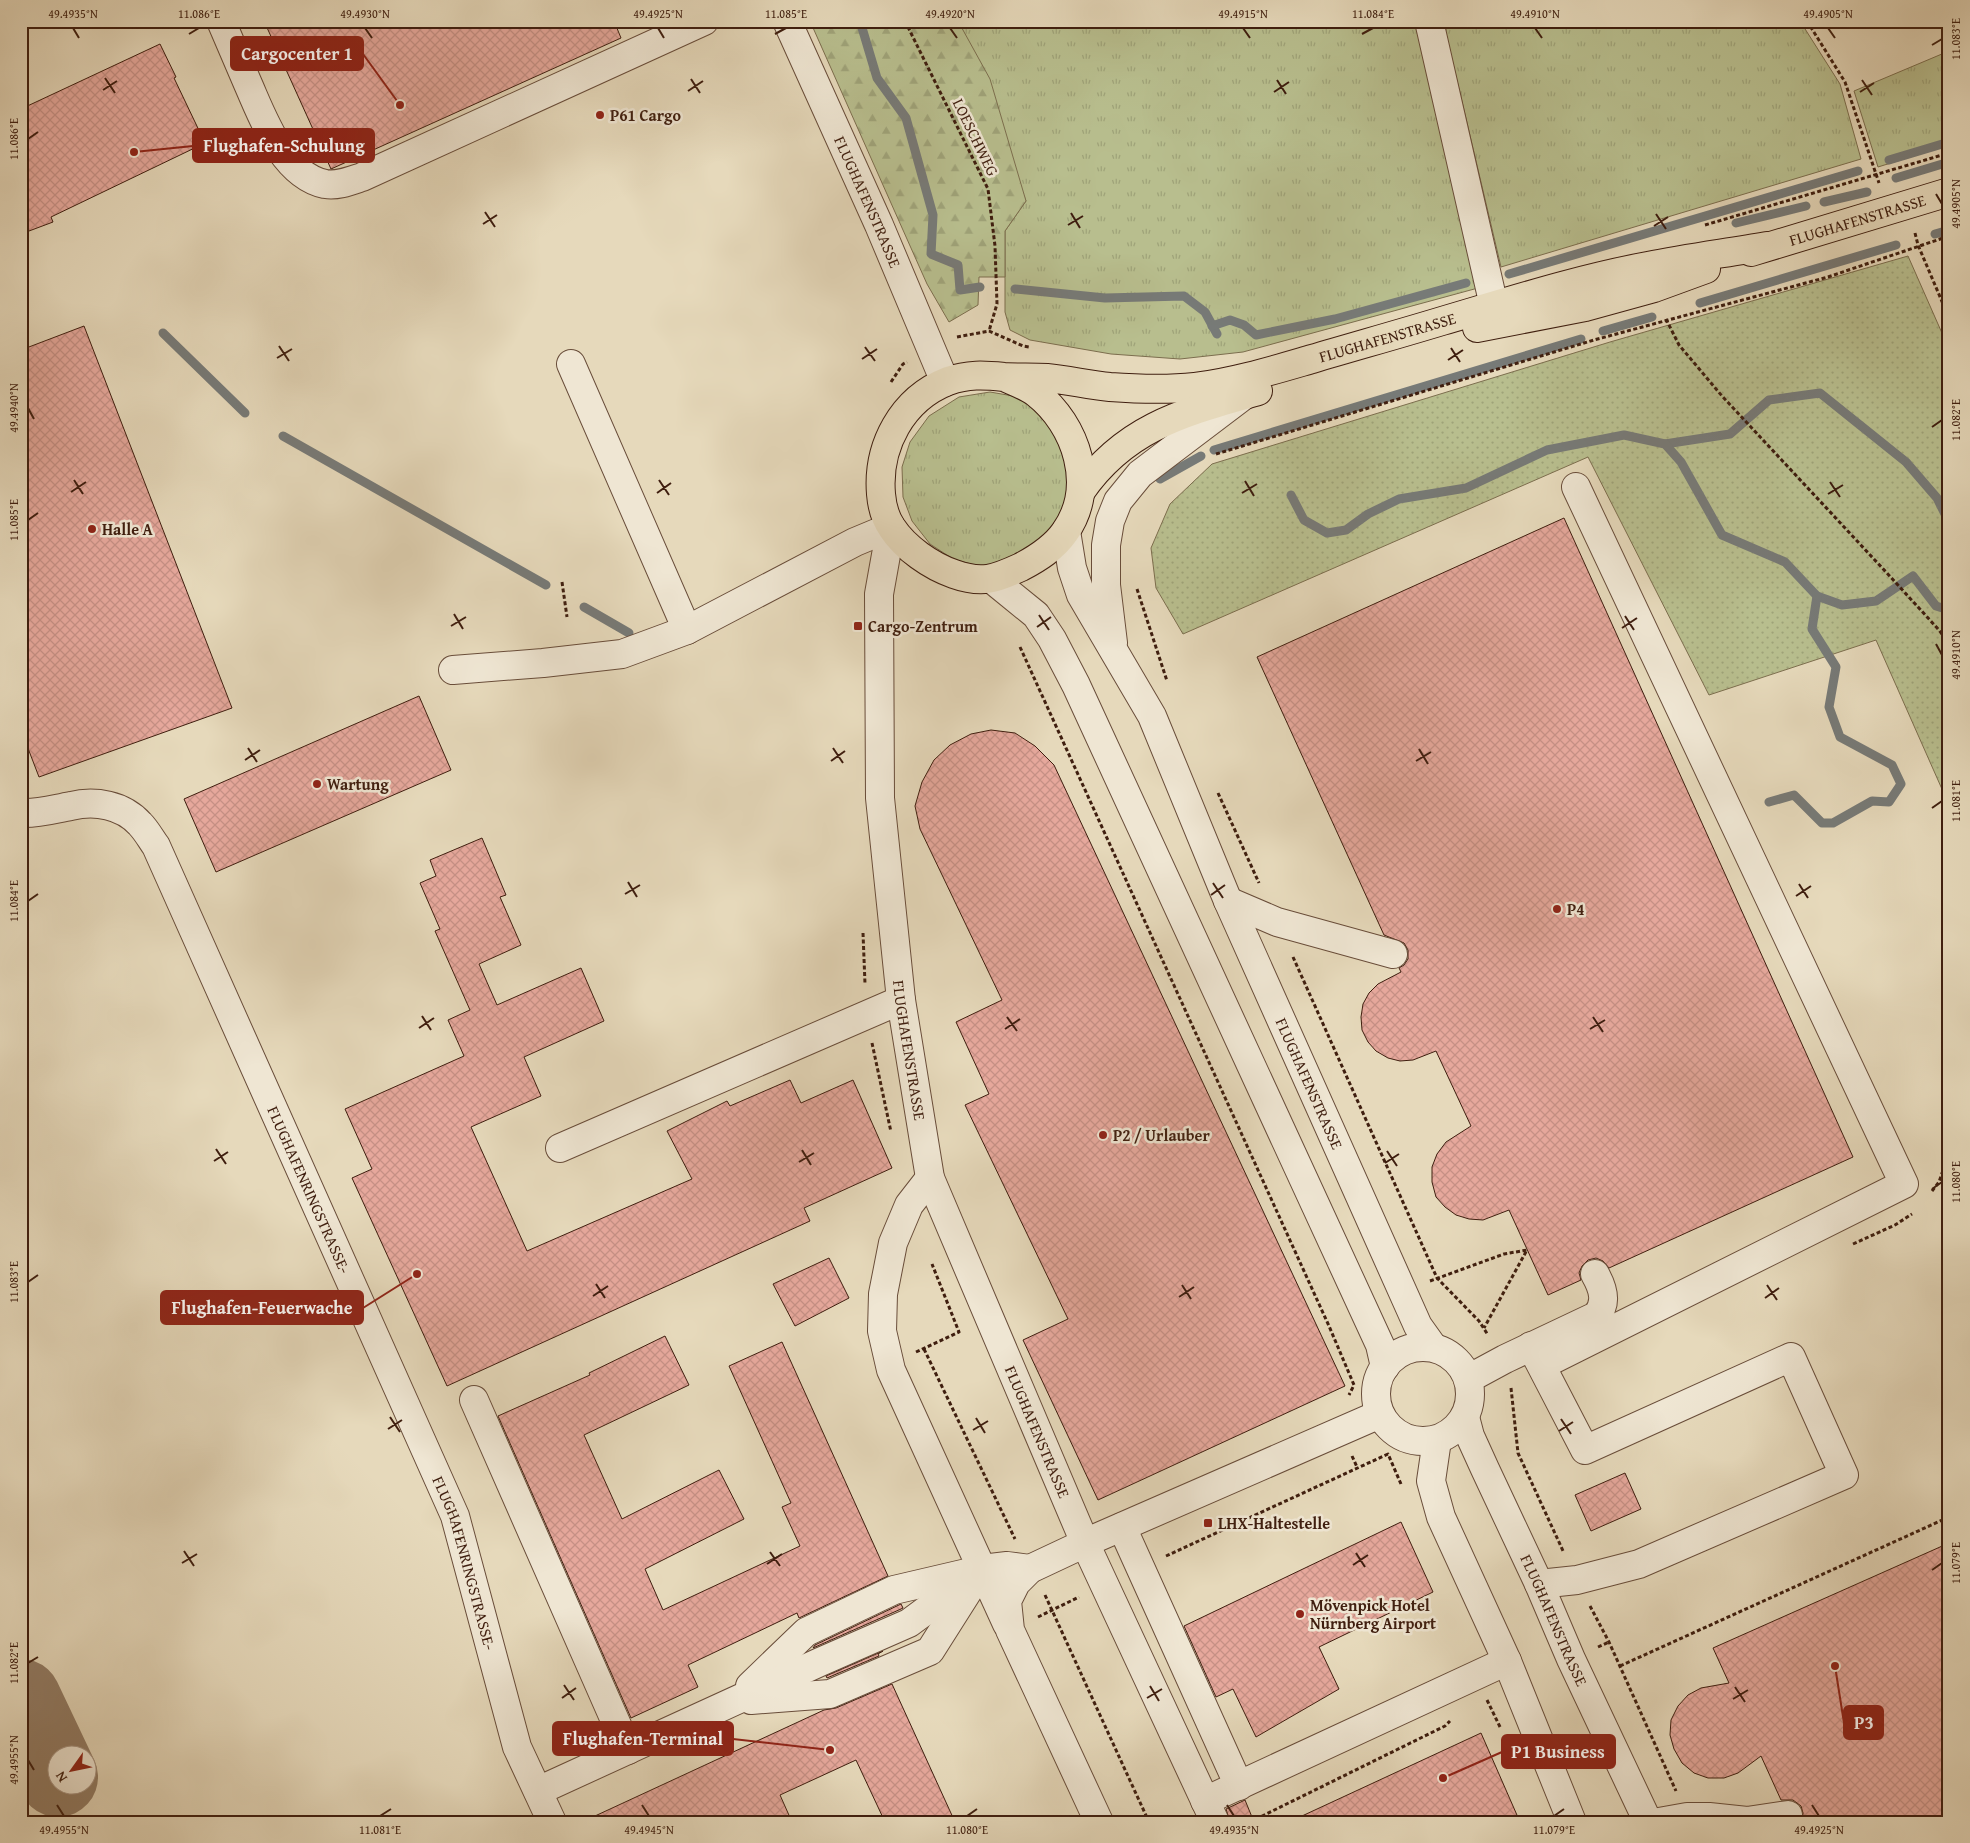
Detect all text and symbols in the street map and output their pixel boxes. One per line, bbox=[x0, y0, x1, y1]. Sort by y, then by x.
text: 49.4935°N bbox=[48, 5, 98, 22]
text: 11.086°E bbox=[178, 5, 220, 22]
text: 49.4930°N bbox=[340, 5, 390, 22]
text: 49.4925°N bbox=[633, 5, 683, 22]
text: 11.085°E bbox=[765, 5, 807, 22]
text: 49.4920°N bbox=[925, 5, 975, 22]
text: 49.4915°N bbox=[1218, 5, 1268, 22]
text: 11.084°E bbox=[1352, 5, 1394, 22]
text: 49.4910°N bbox=[1510, 5, 1560, 22]
text: 49.4905°N bbox=[1803, 5, 1853, 22]
text: 11.083°E bbox=[1947, 18, 1964, 60]
callout: Cargocenter 1 bbox=[231, 37, 363, 70]
text: Cargocenter 1 bbox=[241, 40, 353, 67]
street label: LOESCHWEG bbox=[947, 94, 1005, 180]
place label: P61 Cargo bbox=[610, 103, 681, 127]
marker: P61 Cargo bbox=[594, 109, 606, 121]
text: 11.086°E bbox=[5, 118, 22, 160]
callout: Flughafen-Schulung bbox=[193, 129, 374, 162]
text: Flughafen-Schulung bbox=[203, 132, 365, 159]
street label: FLUGHAFENSTRASSE bbox=[828, 132, 908, 271]
text: 49.4905°N bbox=[1947, 179, 1964, 229]
street label: FLUGHAFENSTRASSE bbox=[1786, 188, 1929, 252]
street label: FLUGHAFENSTRASSE bbox=[1316, 306, 1459, 368]
text: 49.4940°N bbox=[5, 383, 22, 433]
text: 11.082°E bbox=[1947, 399, 1964, 441]
text: 11.085°E bbox=[5, 499, 22, 541]
place label: Halle A bbox=[102, 517, 154, 541]
marker: Halle A bbox=[86, 523, 98, 535]
place label: Cargo-Zentrum bbox=[868, 614, 978, 638]
marker: Cargo-Zentrum bbox=[852, 620, 864, 632]
text: 49.4910°N bbox=[1947, 630, 1964, 680]
place label: Wartung bbox=[327, 772, 389, 796]
marker: Wartung bbox=[311, 778, 323, 790]
text: 11.081°E bbox=[1947, 780, 1964, 822]
text: 11.084°E bbox=[5, 880, 22, 922]
place label: P4 bbox=[1567, 897, 1585, 921]
marker: P4 bbox=[1551, 903, 1563, 915]
street label: FLUGHAFENSTRASSE bbox=[887, 979, 932, 1122]
street label: FLUGHAFENSTRASSE bbox=[1270, 1014, 1349, 1153]
street label: FLUGHAFENRINGSTRASSE- bbox=[261, 1102, 357, 1278]
place label: P2 / Urlauber bbox=[1113, 1123, 1210, 1147]
marker: P2 / Urlauber bbox=[1097, 1129, 1109, 1141]
text: 11.080°E bbox=[1947, 1161, 1964, 1203]
text: 11.083°E bbox=[5, 1261, 22, 1303]
callout: Flughafen-Feuerwache bbox=[161, 1291, 363, 1324]
text: Flughafen-Feuerwache bbox=[171, 1294, 353, 1321]
street label: FLUGHAFENSTRASSE bbox=[999, 1362, 1076, 1501]
street label: FLUGHAFENRINGSTRASSE- bbox=[427, 1472, 503, 1653]
place label: LHX-Haltestelle bbox=[1218, 1511, 1330, 1535]
marker: LHX-Haltestelle bbox=[1202, 1517, 1214, 1529]
text: 11.079°E bbox=[1947, 1542, 1964, 1584]
street label: FLUGHAFENSTRASSE bbox=[1515, 1550, 1594, 1690]
place label: Mövenpick Hotel Nürnberg Airport bbox=[1310, 1593, 1436, 1635]
marker: Mövenpick Hotel Nürnberg Airport bbox=[1294, 1608, 1306, 1620]
text: 11.082°E bbox=[5, 1642, 22, 1684]
callout: P3 bbox=[1844, 1706, 1883, 1739]
text: P3 bbox=[1854, 1709, 1874, 1736]
callout: Flughafen-Terminal bbox=[553, 1722, 733, 1755]
text: Flughafen-Terminal bbox=[563, 1725, 724, 1752]
text: 49.4955°N bbox=[5, 1735, 22, 1785]
callout: P1 Business bbox=[1502, 1735, 1615, 1768]
text: P1 Business bbox=[1511, 1738, 1605, 1765]
north arrow bbox=[48, 1746, 98, 1796]
text: N bbox=[50, 1767, 72, 1786]
text: 49.4955°N bbox=[39, 1821, 89, 1838]
text: 11.081°E bbox=[359, 1821, 401, 1838]
text: 49.4945°N bbox=[624, 1821, 674, 1838]
text: 11.080°E bbox=[946, 1821, 988, 1838]
text: 49.4935°N bbox=[1209, 1821, 1259, 1838]
text: 11.079°E bbox=[1533, 1821, 1575, 1838]
text: 49.4925°N bbox=[1794, 1821, 1844, 1838]

